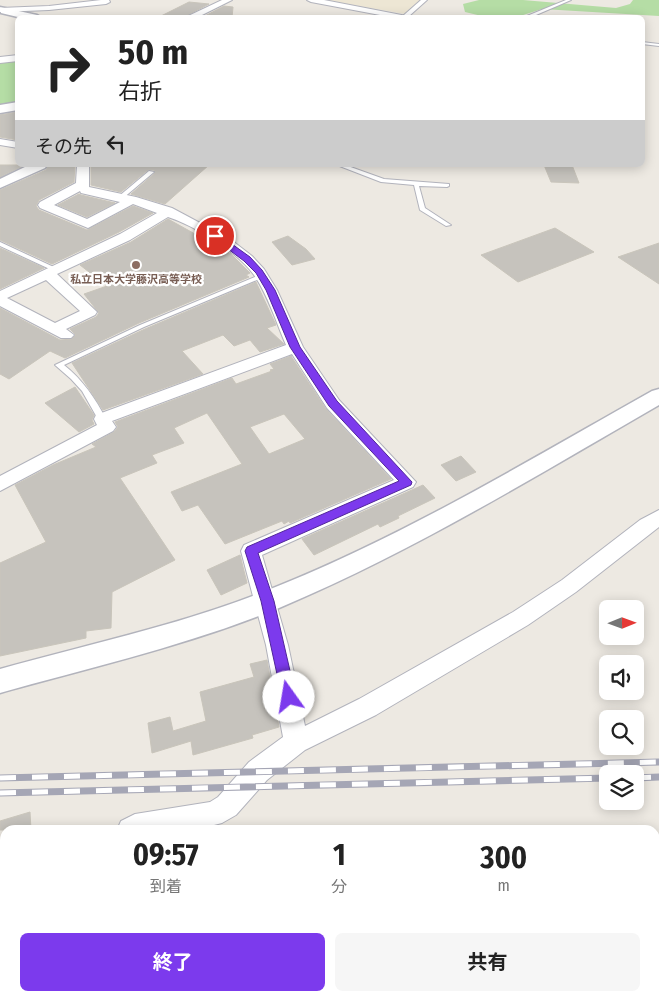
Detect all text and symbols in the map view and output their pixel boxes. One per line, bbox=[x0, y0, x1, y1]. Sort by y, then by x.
text: 50 m bbox=[118, 31, 188, 73]
icon: right bbox=[35, 35, 100, 100]
text: 右折 bbox=[118, 78, 162, 105]
icon: left bbox=[102, 130, 130, 158]
text: その先 bbox=[35, 135, 92, 158]
pin bbox=[194, 215, 236, 257]
icon: arrive bbox=[201, 222, 229, 250]
marker: 私立日本大学藤沢高等学校 bbox=[130, 259, 142, 271]
place label: 私立日本大学藤沢高等学校 bbox=[70, 273, 202, 286]
north arrow bbox=[599, 600, 644, 645]
map controls bbox=[599, 600, 644, 810]
button: sound bbox=[599, 655, 644, 700]
position arrow bbox=[262, 670, 314, 722]
button: search bbox=[599, 710, 644, 755]
button: layers bbox=[599, 765, 644, 810]
text: 09:57 bbox=[133, 837, 198, 873]
text: 1 bbox=[333, 837, 346, 873]
text: 300 bbox=[480, 840, 527, 876]
text: m bbox=[498, 876, 510, 895]
text: 到着 bbox=[150, 877, 182, 896]
text: 分 bbox=[331, 877, 347, 896]
button: 終了 bbox=[20, 933, 325, 991]
button: 共有 bbox=[335, 933, 640, 991]

